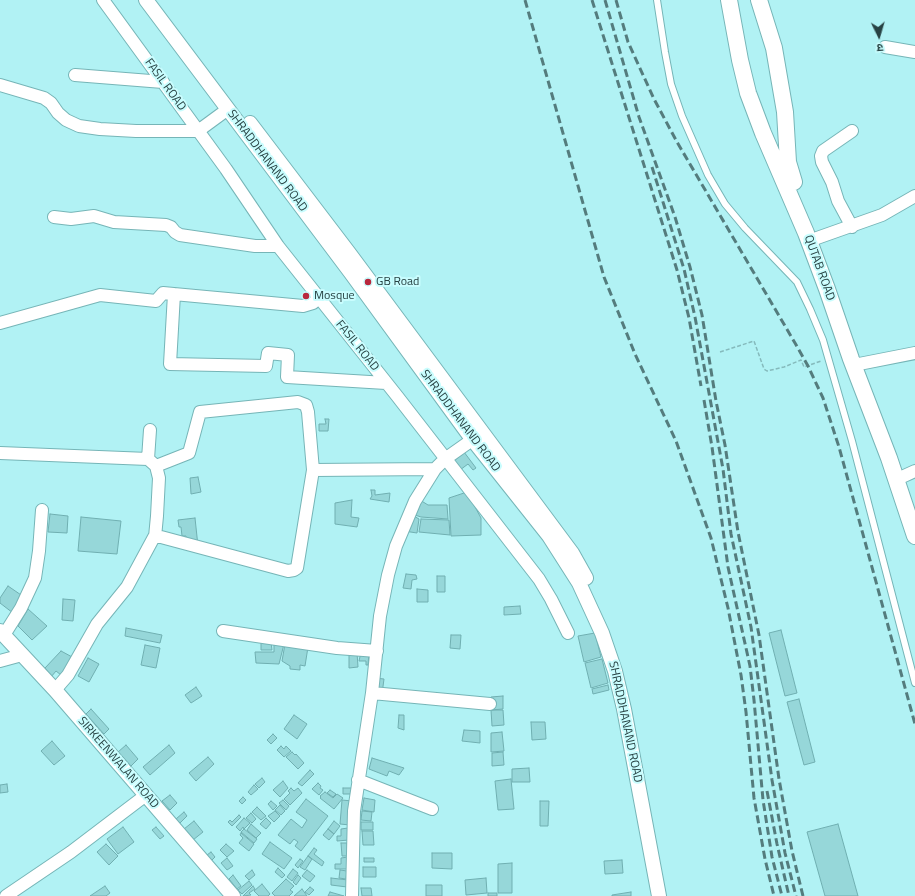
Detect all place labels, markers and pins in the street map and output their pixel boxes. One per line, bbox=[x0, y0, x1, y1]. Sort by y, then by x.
place label: GB Road bbox=[376, 275, 419, 289]
marker: GB Road bbox=[363, 277, 373, 287]
place label: Mosque bbox=[314, 289, 355, 303]
marker: Mosque bbox=[301, 291, 311, 301]

